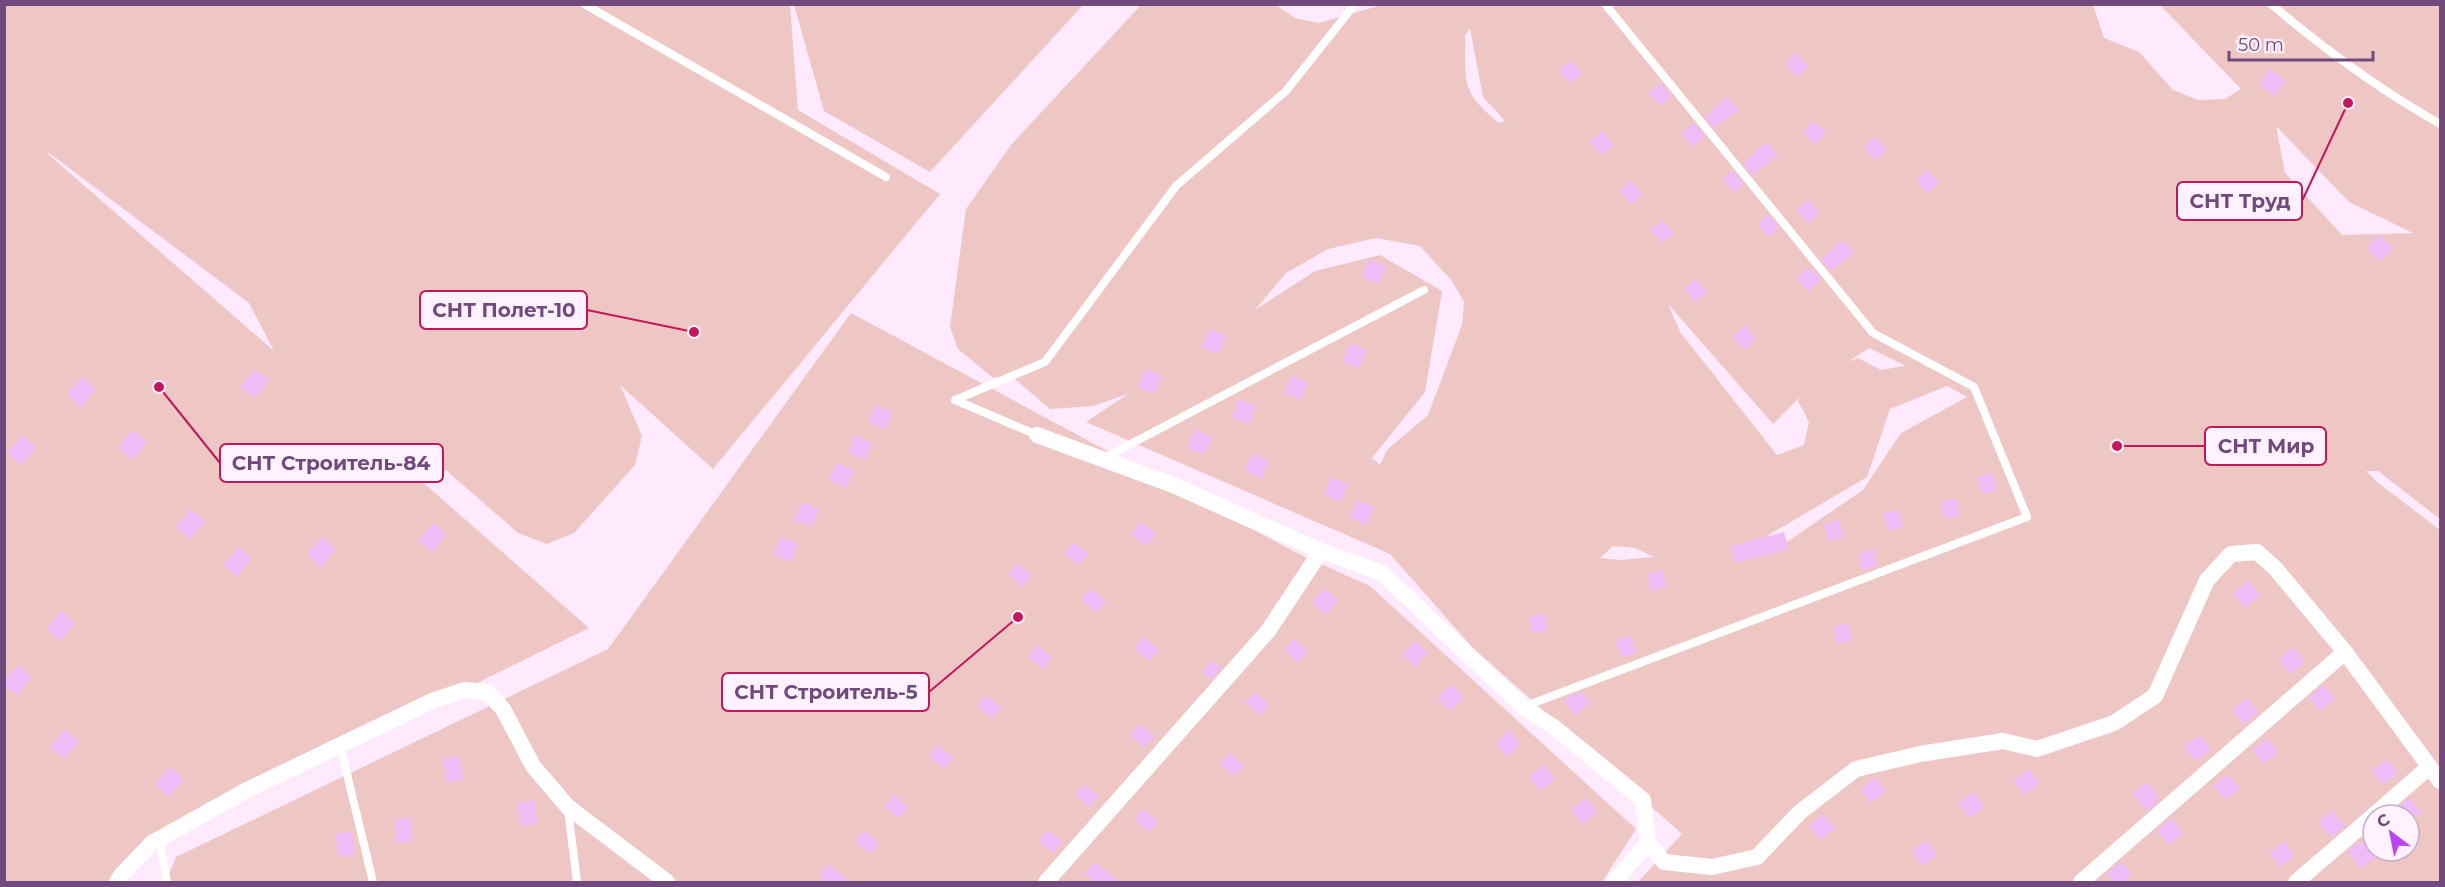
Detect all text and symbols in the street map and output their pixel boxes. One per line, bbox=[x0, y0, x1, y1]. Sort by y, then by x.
scale bar bbox=[2229, 24, 2373, 62]
text: 50 m bbox=[2238, 34, 2284, 56]
callout: СНТ Труд bbox=[2177, 182, 2302, 220]
text: СНТ Труд bbox=[2190, 189, 2290, 213]
callout: СНТ Полет-10 bbox=[420, 291, 587, 329]
text: СНТ Полет-10 bbox=[432, 298, 576, 322]
callout: СНТ Мир bbox=[2205, 427, 2326, 465]
text: СНТ Мир bbox=[2218, 434, 2314, 458]
callout: СНТ Строитель-84 bbox=[220, 444, 443, 482]
text: СНТ Строитель-84 bbox=[232, 451, 430, 475]
callout: СНТ Строитель-5 bbox=[722, 673, 929, 711]
text: СНТ Строитель-5 bbox=[734, 680, 918, 704]
north arrow bbox=[2361, 803, 2421, 863]
text: С bbox=[2373, 809, 2394, 832]

